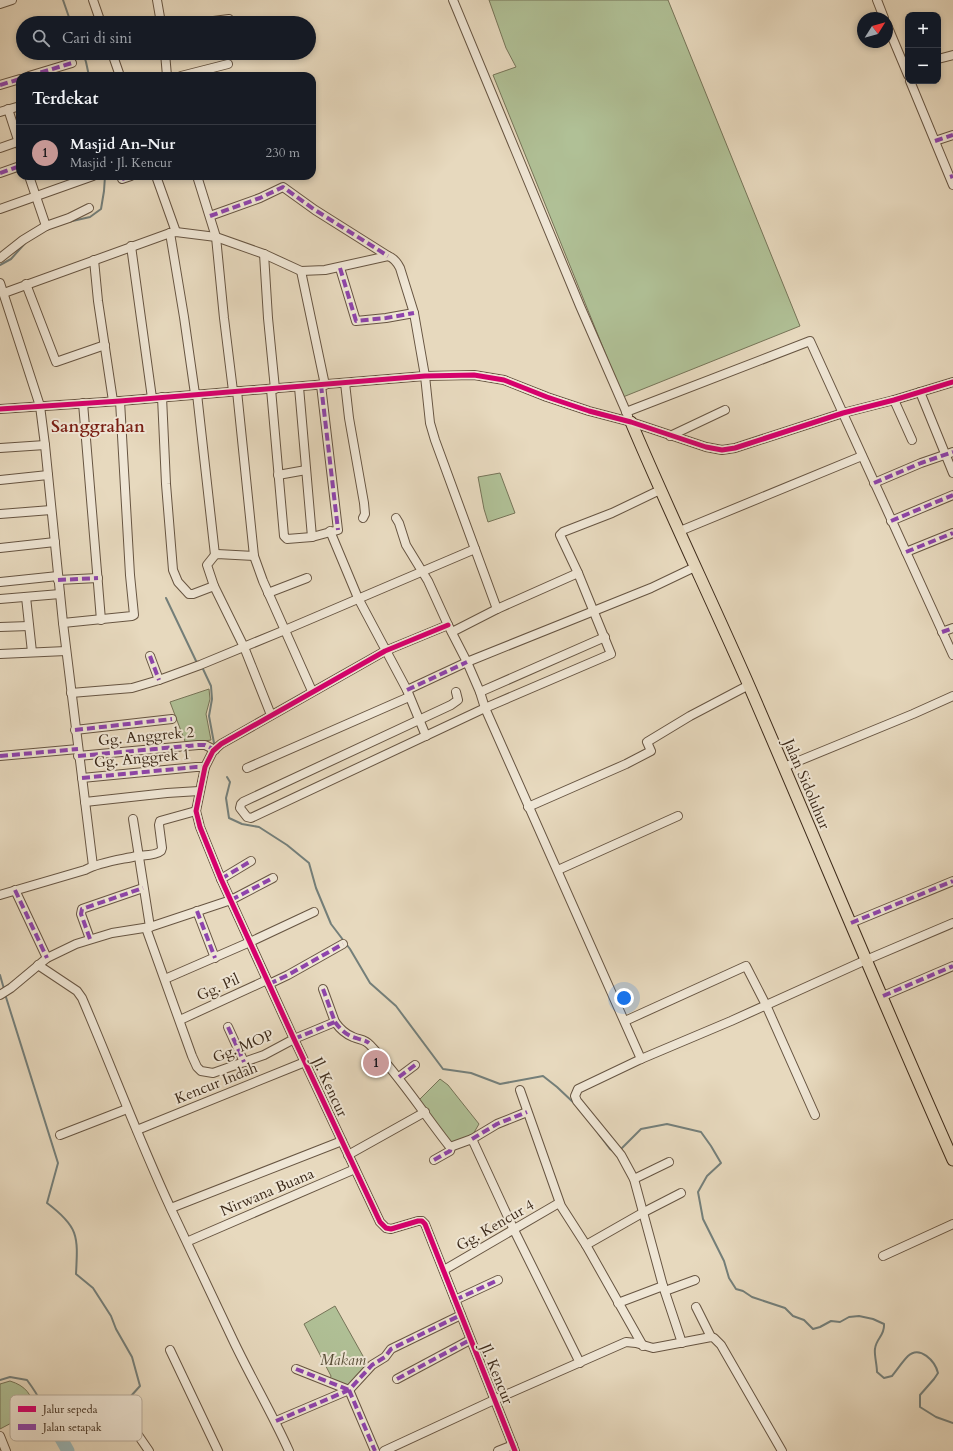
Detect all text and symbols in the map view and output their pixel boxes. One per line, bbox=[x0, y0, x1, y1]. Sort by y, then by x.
north arrow bbox=[857, 12, 893, 48]
map controls bbox=[905, 12, 941, 84]
button: + bbox=[905, 12, 941, 48]
search box bbox=[16, 16, 316, 60]
icon: search bbox=[30, 27, 52, 49]
text: Cari di sini bbox=[62, 28, 132, 48]
button: − bbox=[905, 48, 941, 84]
text: Terdekat bbox=[32, 87, 98, 110]
text: Masjid An-Nur bbox=[70, 134, 175, 154]
text: 1 bbox=[42, 144, 48, 162]
text: 230 m bbox=[266, 144, 300, 162]
text: Masjid · Jl. Kencur bbox=[70, 154, 172, 172]
district label: Sanggrahan bbox=[51, 415, 145, 438]
street label: Gg. Anggrek 2 bbox=[97, 722, 195, 750]
street label: Jalan Sidoluhur bbox=[778, 734, 835, 833]
street label: Gg. Anggrek 1 bbox=[93, 744, 191, 772]
street label: Gg. Pil bbox=[193, 969, 243, 1005]
your location bbox=[614, 988, 634, 1008]
street label: Gg. MOP bbox=[210, 1025, 277, 1067]
pin: 1 bbox=[363, 1048, 389, 1078]
street label: Jl. Kencur bbox=[307, 1052, 353, 1121]
street label: Kencur Indah bbox=[172, 1057, 261, 1109]
street label: Nirwana Buana bbox=[217, 1163, 317, 1221]
street label: Gg. Kencur 4 bbox=[452, 1194, 538, 1255]
street label: Jl. Kencur bbox=[475, 1339, 518, 1408]
park label: Makam bbox=[320, 1350, 367, 1370]
legend bbox=[10, 1395, 142, 1441]
text: Jalur sepeda bbox=[41, 1402, 98, 1417]
text: Jalan setapak bbox=[41, 1420, 102, 1435]

